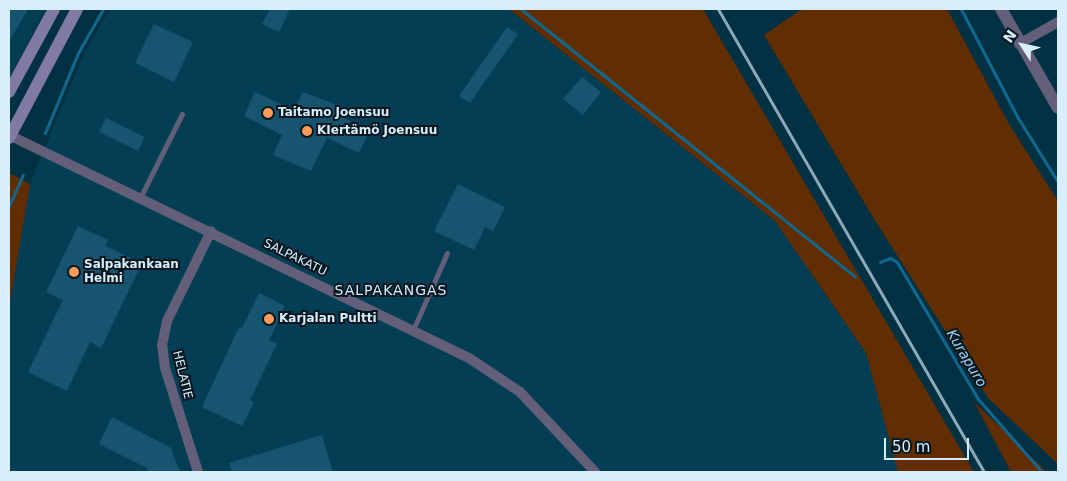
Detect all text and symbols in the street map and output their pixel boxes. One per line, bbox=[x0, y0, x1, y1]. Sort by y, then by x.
north arrow bbox=[997, 20, 1047, 70]
text: N bbox=[1000, 27, 1020, 46]
place label: Taitamo Joensuu bbox=[278, 106, 389, 120]
marker: Taitamo Joensuu bbox=[262, 107, 274, 119]
place label: KIertämö Joensuu bbox=[317, 124, 437, 138]
marker: KIertämö Joensuu bbox=[301, 125, 313, 137]
street label: SALPAKATU bbox=[261, 237, 329, 279]
place label: Salpakankaan Helmi bbox=[84, 258, 179, 286]
marker: Salpakankaan Helmi bbox=[68, 266, 80, 278]
district label: SALPAKANGAS bbox=[333, 282, 449, 298]
place label: Karjalan Pultti bbox=[279, 312, 376, 326]
marker: Karjalan Pultti bbox=[263, 313, 275, 325]
water label: Kurapuro bbox=[943, 326, 991, 390]
street label: HELATIE bbox=[169, 349, 195, 401]
scale bar bbox=[887, 428, 972, 460]
text: 50 m bbox=[892, 438, 930, 456]

